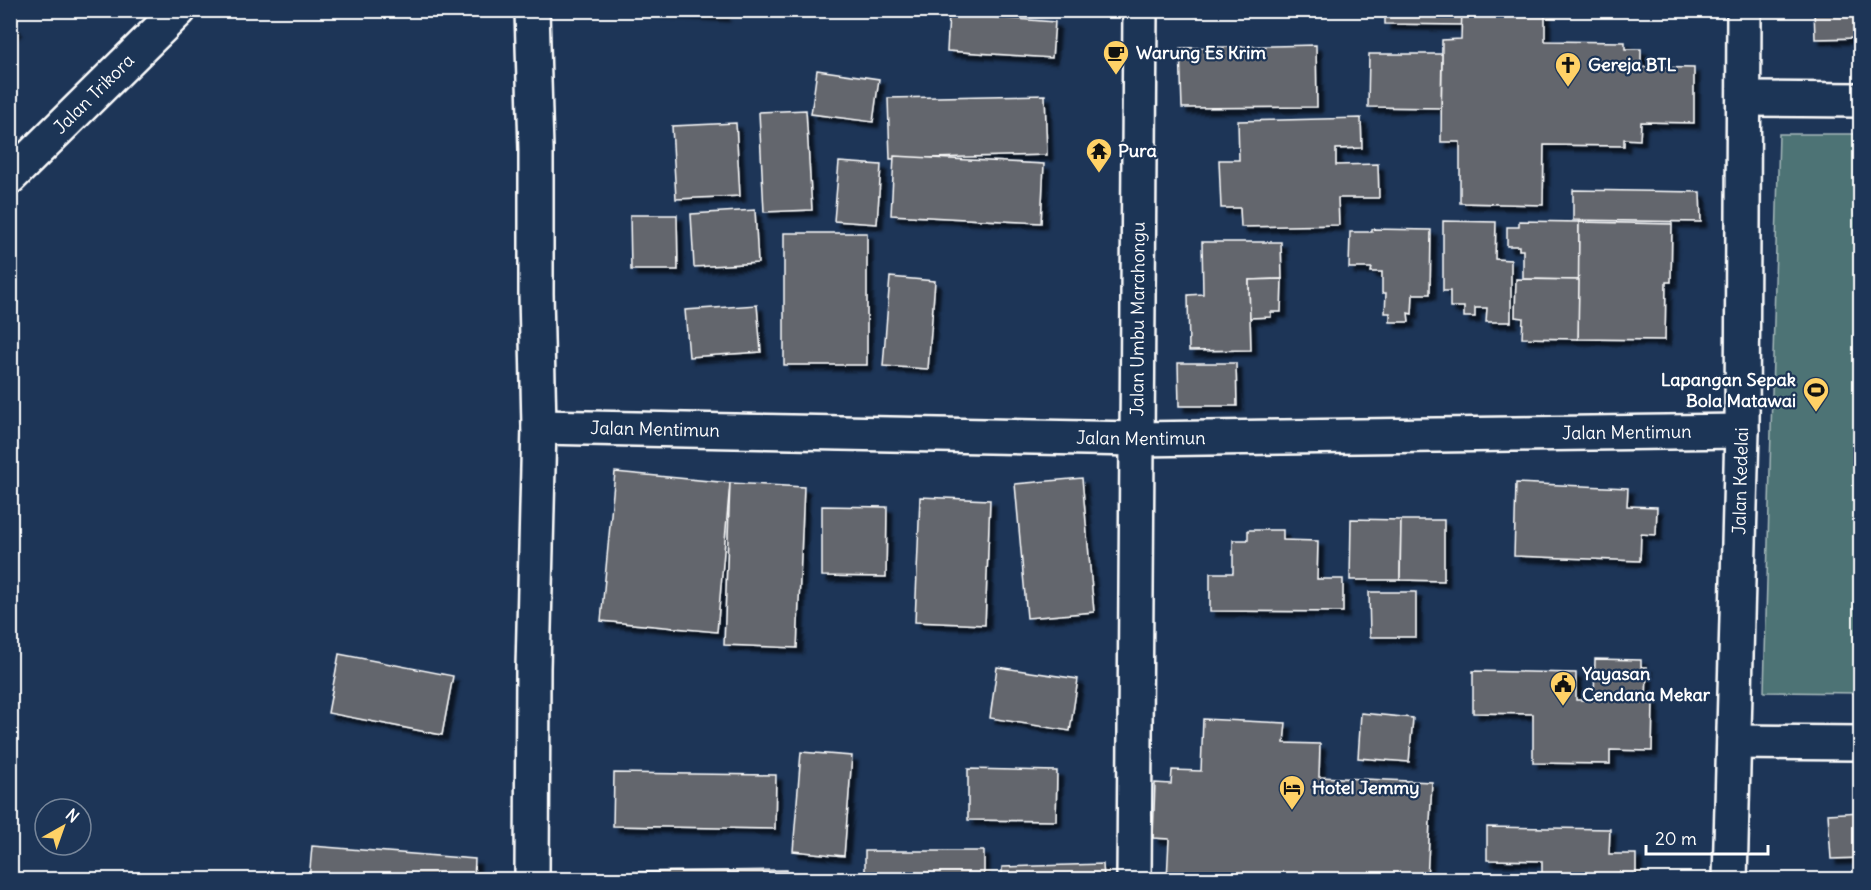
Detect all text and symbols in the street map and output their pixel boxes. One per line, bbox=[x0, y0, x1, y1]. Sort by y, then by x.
cafe icon: Warung Es Krim bbox=[1101, 38, 1131, 76]
place label: Warung Es Krim bbox=[1136, 41, 1266, 64]
street label: Jalan Trikora bbox=[48, 49, 139, 139]
church icon: Gereja BTL bbox=[1553, 50, 1583, 88]
place label: Gereja BTL bbox=[1588, 53, 1676, 76]
temple icon: Pura bbox=[1084, 136, 1114, 174]
place label: Pura bbox=[1118, 139, 1157, 162]
street label: Jalan Umbu Marahongu bbox=[1125, 222, 1150, 417]
place label: Lapangan Sepak Bola Matawai bbox=[1661, 368, 1796, 412]
sports icon: Lapangan Sepak Bola Matawai bbox=[1801, 375, 1831, 413]
street label: Jalan Mentimun bbox=[590, 416, 720, 442]
street label: Jalan Mentimun bbox=[1562, 420, 1692, 444]
street label: Jalan Mentimun bbox=[1076, 426, 1206, 450]
street label: Jalan Kedelai bbox=[1727, 427, 1753, 535]
place label: Yayasan Cendana Mekar bbox=[1581, 662, 1711, 706]
public building icon: Yayasan Cendana Mekar bbox=[1548, 669, 1578, 707]
hotel icon: Hotel Jemmy bbox=[1277, 773, 1307, 811]
place label: Hotel Jemmy bbox=[1312, 776, 1419, 799]
north arrow bbox=[33, 797, 93, 857]
text: N bbox=[62, 804, 83, 827]
scale bar bbox=[1646, 818, 1768, 856]
text: 20 m bbox=[1655, 827, 1697, 850]

